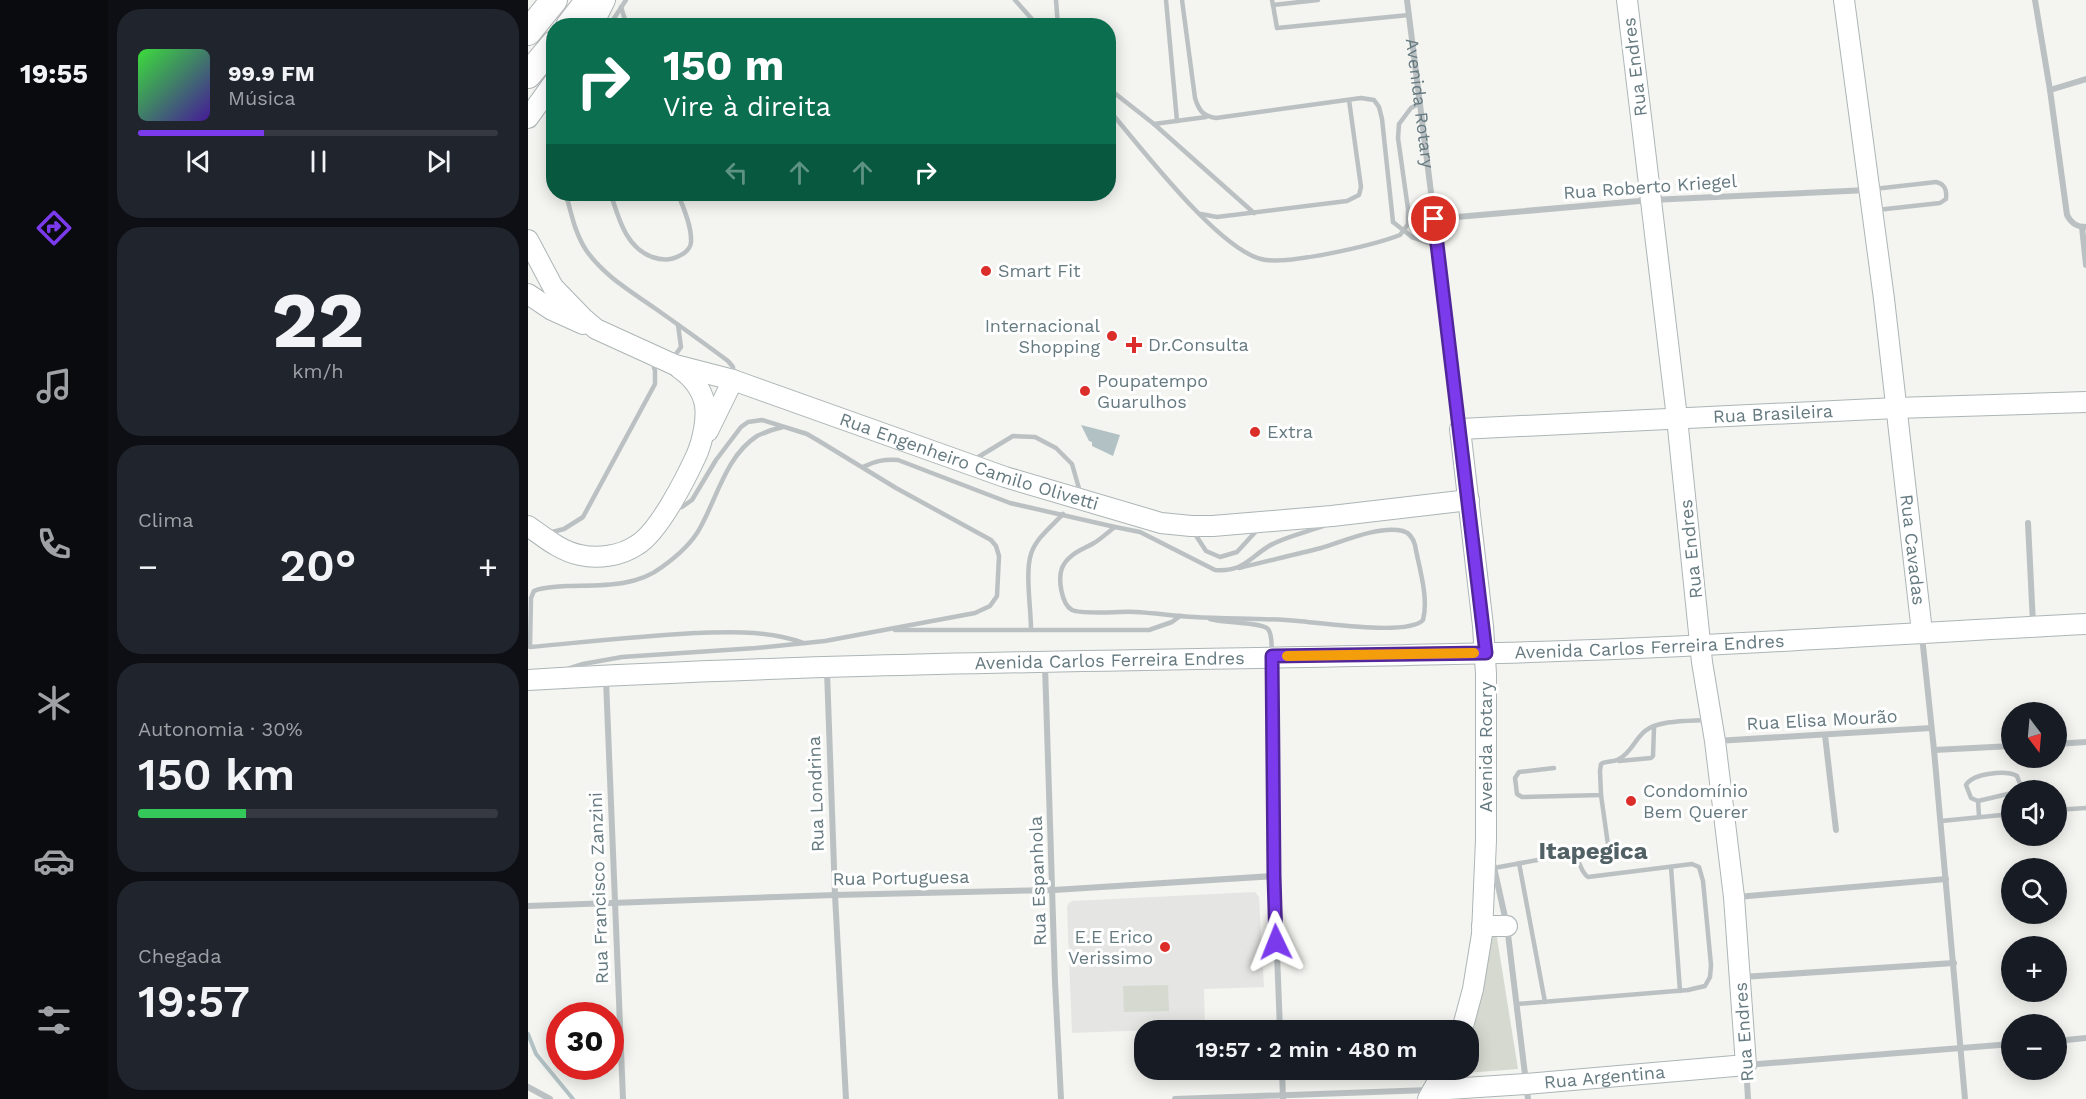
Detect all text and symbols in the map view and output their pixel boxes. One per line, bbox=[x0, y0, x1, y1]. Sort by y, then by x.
street label: Rua Endres bbox=[1618, 16, 1651, 118]
street label: Avenida Rotary bbox=[1402, 37, 1439, 170]
text: 150 m bbox=[663, 41, 784, 90]
icon: right bbox=[564, 42, 642, 120]
text: 19:55 bbox=[20, 58, 88, 90]
text: 99.9 FM bbox=[228, 61, 315, 86]
text: Música bbox=[228, 86, 296, 110]
text: Vire à direita bbox=[663, 91, 831, 123]
icon: previous bbox=[182, 145, 215, 178]
icon: pause bbox=[302, 145, 335, 178]
icon: next bbox=[422, 145, 455, 178]
icon: left bbox=[720, 156, 753, 189]
icon: ahead bbox=[783, 156, 816, 189]
icon: ahead bbox=[846, 156, 879, 189]
icon: right bbox=[909, 156, 942, 189]
street label: Rua Roberto Kriegel bbox=[1562, 170, 1738, 203]
pin bbox=[1408, 193, 1459, 244]
icon: arrive bbox=[1417, 202, 1450, 235]
icon: directions bbox=[33, 207, 75, 249]
place label: Smart Fit bbox=[998, 260, 1081, 281]
marker: Smart Fit bbox=[979, 264, 993, 278]
text: 22 bbox=[272, 274, 364, 366]
place label: Internacional Shopping bbox=[985, 315, 1100, 357]
marker: Internacional Shopping bbox=[1105, 329, 1119, 343]
place label: Dr.Consulta bbox=[1148, 334, 1249, 355]
marker: Dr.Consulta bbox=[1125, 336, 1143, 354]
text: km/h bbox=[292, 359, 344, 383]
icon: music bbox=[33, 365, 75, 407]
place label: Poupatempo Guarulhos bbox=[1097, 370, 1208, 412]
marker: Poupatempo Guarulhos bbox=[1078, 384, 1092, 398]
street label: Rua Brasileira bbox=[1712, 400, 1833, 427]
street label: Rua Engenheiro Camilo Olivetti bbox=[837, 408, 1101, 514]
place label: Extra bbox=[1267, 421, 1313, 442]
marker: Extra bbox=[1248, 425, 1262, 439]
street label: Rua Cavadas bbox=[1896, 493, 1930, 606]
street label: Rua Endres bbox=[1675, 498, 1706, 600]
text: Clima bbox=[138, 508, 194, 532]
icon: phone bbox=[33, 523, 75, 565]
text: 20° bbox=[280, 539, 356, 592]
text: − bbox=[138, 547, 158, 586]
text: + bbox=[478, 547, 498, 586]
street label: Avenida Carlos Ferreira Endres bbox=[1514, 630, 1785, 663]
street label: Avenida Carlos Ferreira Endres bbox=[974, 647, 1245, 673]
street label: Avenida Rotary bbox=[1475, 681, 1496, 812]
icon: climate bbox=[33, 682, 75, 724]
north arrow bbox=[2001, 702, 2067, 768]
map controls bbox=[2001, 702, 2067, 1080]
street label: Rua Elisa Mourão bbox=[1746, 705, 1898, 734]
text: Autonomia · 30% bbox=[138, 717, 303, 741]
street label: Rua Londrina bbox=[803, 736, 828, 852]
text: 150 km bbox=[138, 748, 295, 801]
place label: Condomínio Bem Querer bbox=[1643, 780, 1748, 822]
button: sound bbox=[2001, 780, 2067, 846]
street label: Rua Francisco Zanzini bbox=[585, 792, 612, 984]
marker: Condomínio Bem Querer bbox=[1624, 794, 1638, 808]
street label: Rua Espanhola bbox=[1025, 816, 1050, 946]
district label: Itapegica bbox=[1538, 837, 1648, 865]
icon: car bbox=[33, 840, 75, 882]
button: search bbox=[2001, 858, 2067, 924]
street label: Rua Portuguesa bbox=[833, 866, 969, 889]
position arrow bbox=[1244, 910, 1308, 974]
place label: E.E Erico Verissimo bbox=[1068, 926, 1153, 968]
button: + bbox=[2001, 936, 2067, 1002]
marker: E.E Erico Verissimo bbox=[1158, 940, 1172, 954]
text: Chegada bbox=[138, 944, 221, 968]
text: 19:57 bbox=[138, 975, 250, 1028]
street label: Rua Endres bbox=[1730, 982, 1757, 1082]
icon: filters bbox=[33, 999, 75, 1041]
speed limit sign: 30 bbox=[546, 1002, 624, 1080]
button: − bbox=[2001, 1014, 2067, 1080]
text: 19:57 · 2 min · 480 m bbox=[1196, 1037, 1417, 1062]
street label: Rua Argentina bbox=[1543, 1061, 1666, 1092]

